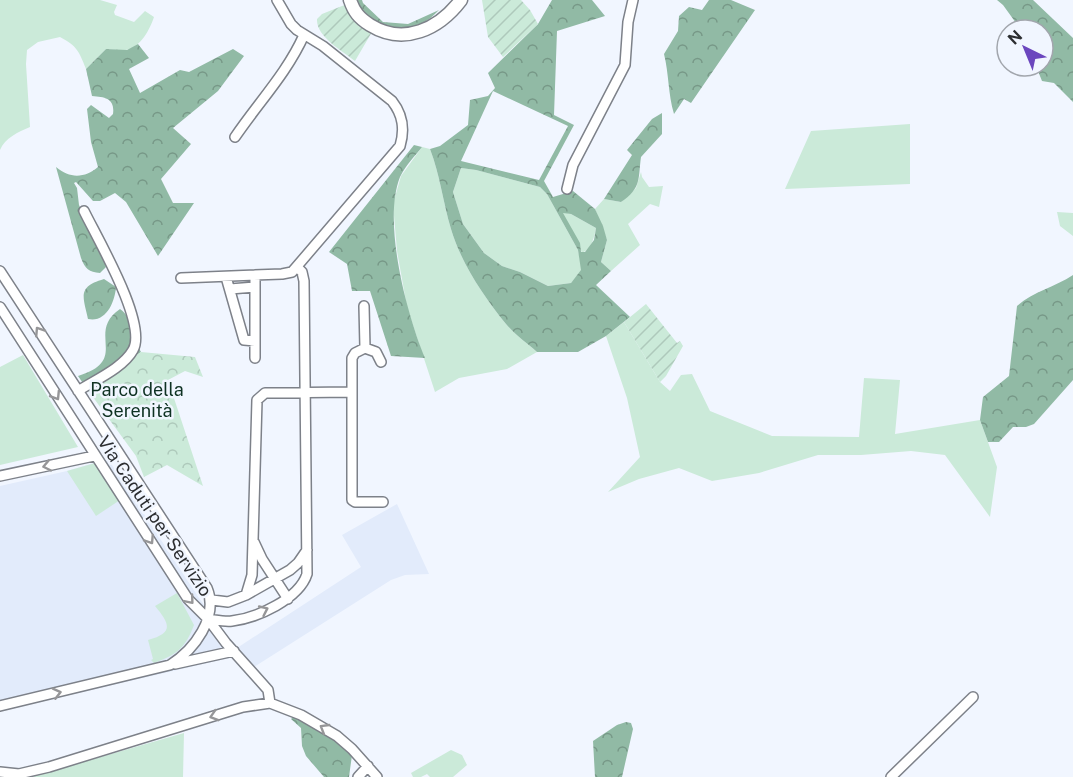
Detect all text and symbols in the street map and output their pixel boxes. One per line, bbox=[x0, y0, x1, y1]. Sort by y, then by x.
north arrow bbox=[995, 18, 1055, 78]
text: N bbox=[1004, 26, 1026, 49]
one-way arrow bbox=[35, 326, 46, 337]
park label: Parco della Serenità bbox=[90, 379, 184, 421]
one-way arrow bbox=[49, 390, 60, 401]
street label: Via Caduti per Servizio bbox=[94, 432, 216, 600]
one-way arrow bbox=[42, 459, 52, 472]
one-way arrow bbox=[142, 534, 154, 544]
one-way arrow bbox=[182, 593, 193, 604]
one-way arrow bbox=[258, 605, 269, 617]
one-way arrow bbox=[52, 688, 62, 701]
one-way arrow bbox=[209, 709, 220, 721]
one-way arrow bbox=[320, 724, 330, 735]

